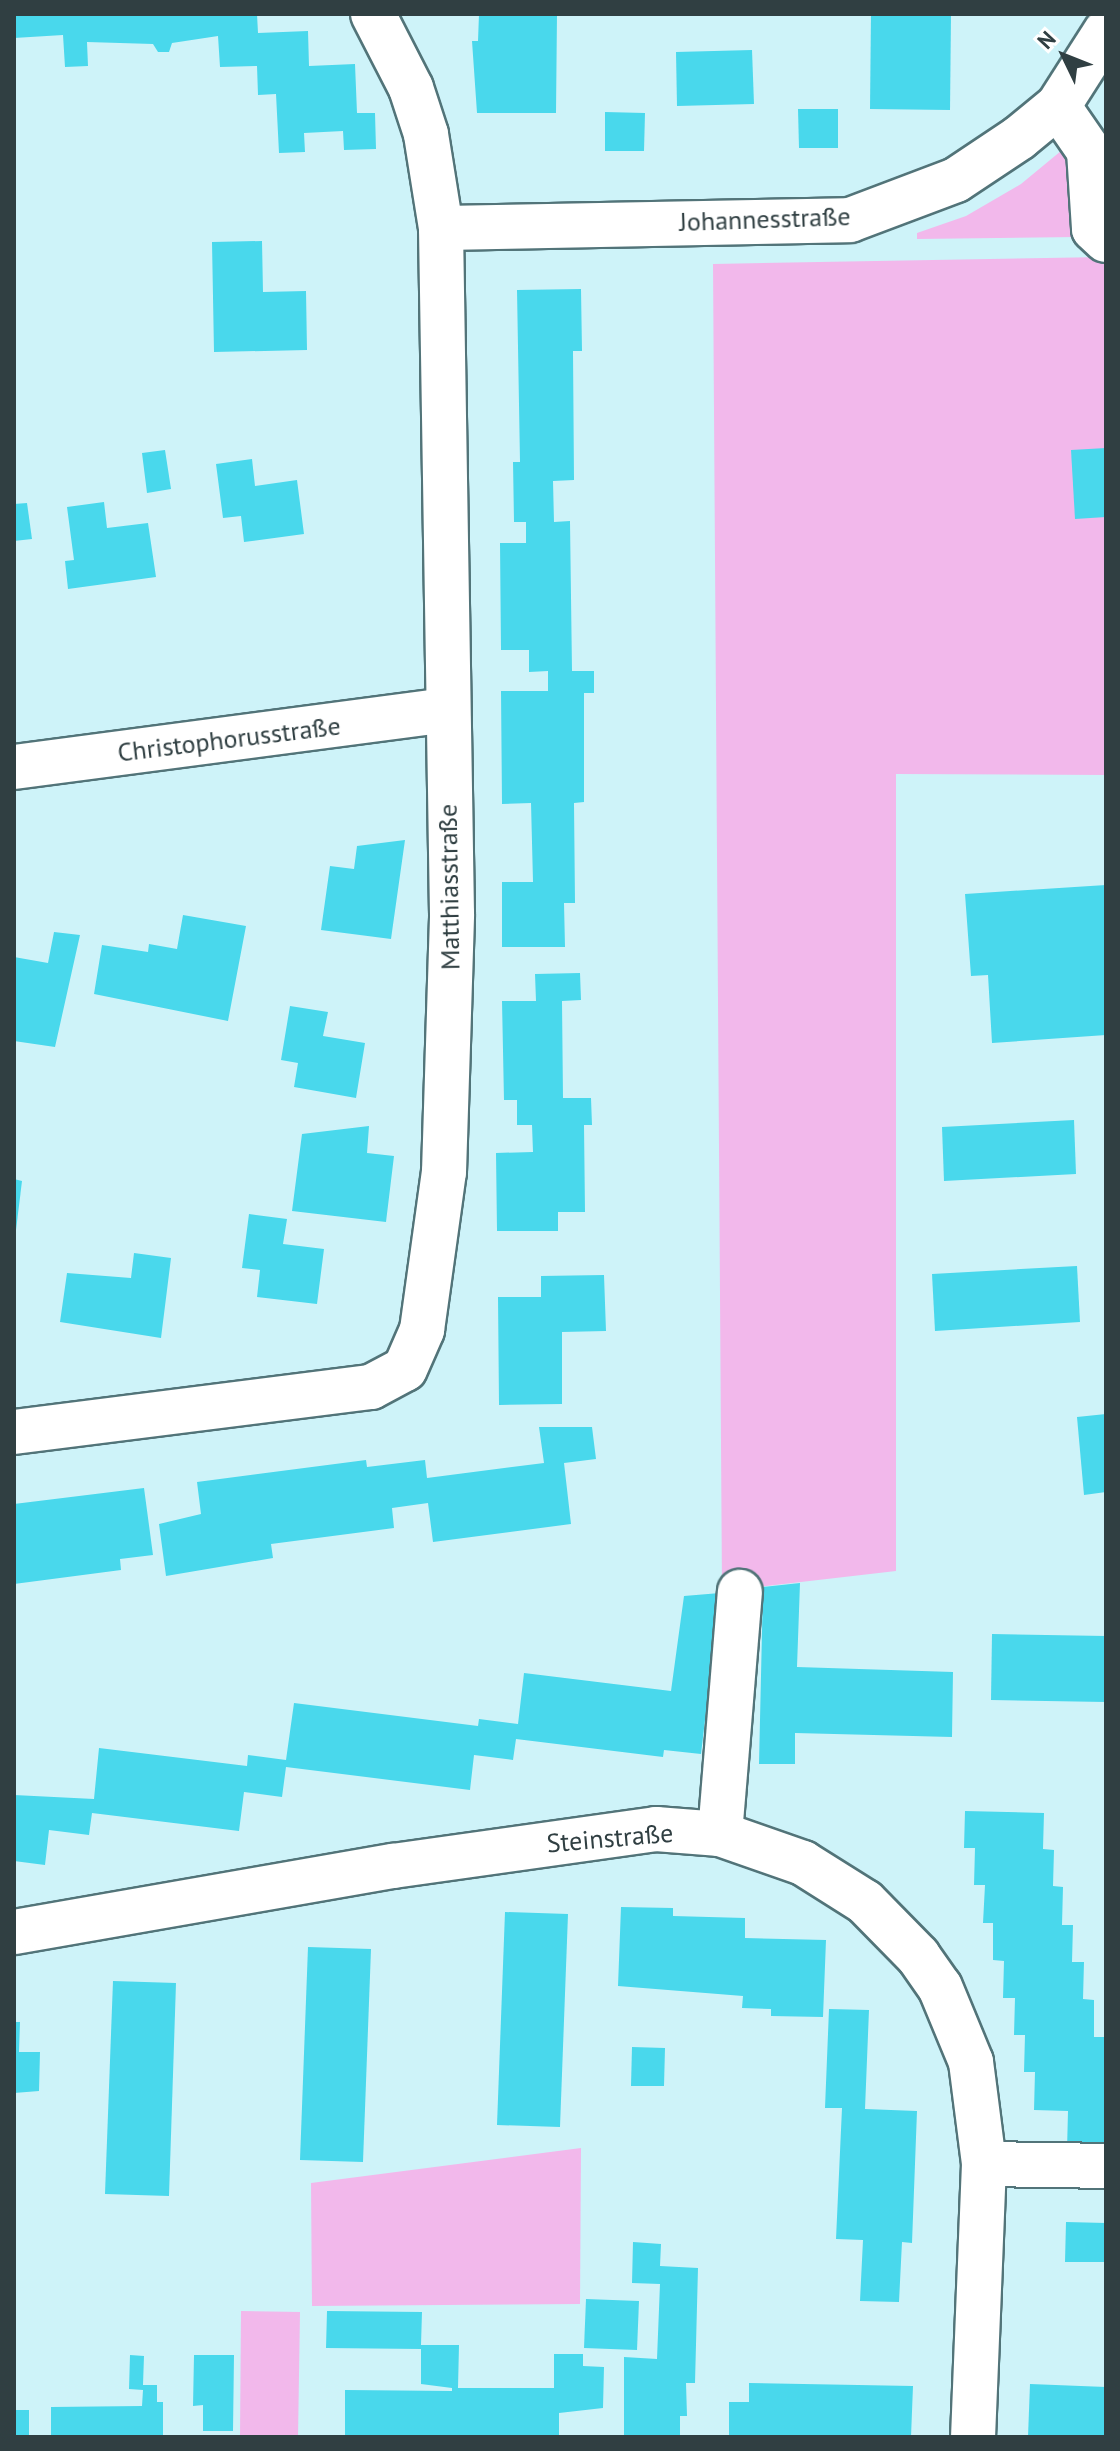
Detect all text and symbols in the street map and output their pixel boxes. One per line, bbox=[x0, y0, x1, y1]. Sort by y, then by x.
north arrow bbox=[1024, 16, 1104, 96]
text: N bbox=[1031, 25, 1062, 54]
street label: Johannesstraße bbox=[679, 200, 851, 238]
street label: Christophorusstraße bbox=[116, 710, 342, 768]
street label: Matthiasstraße bbox=[432, 804, 466, 970]
street label: Steinstraße bbox=[545, 1817, 675, 1859]

